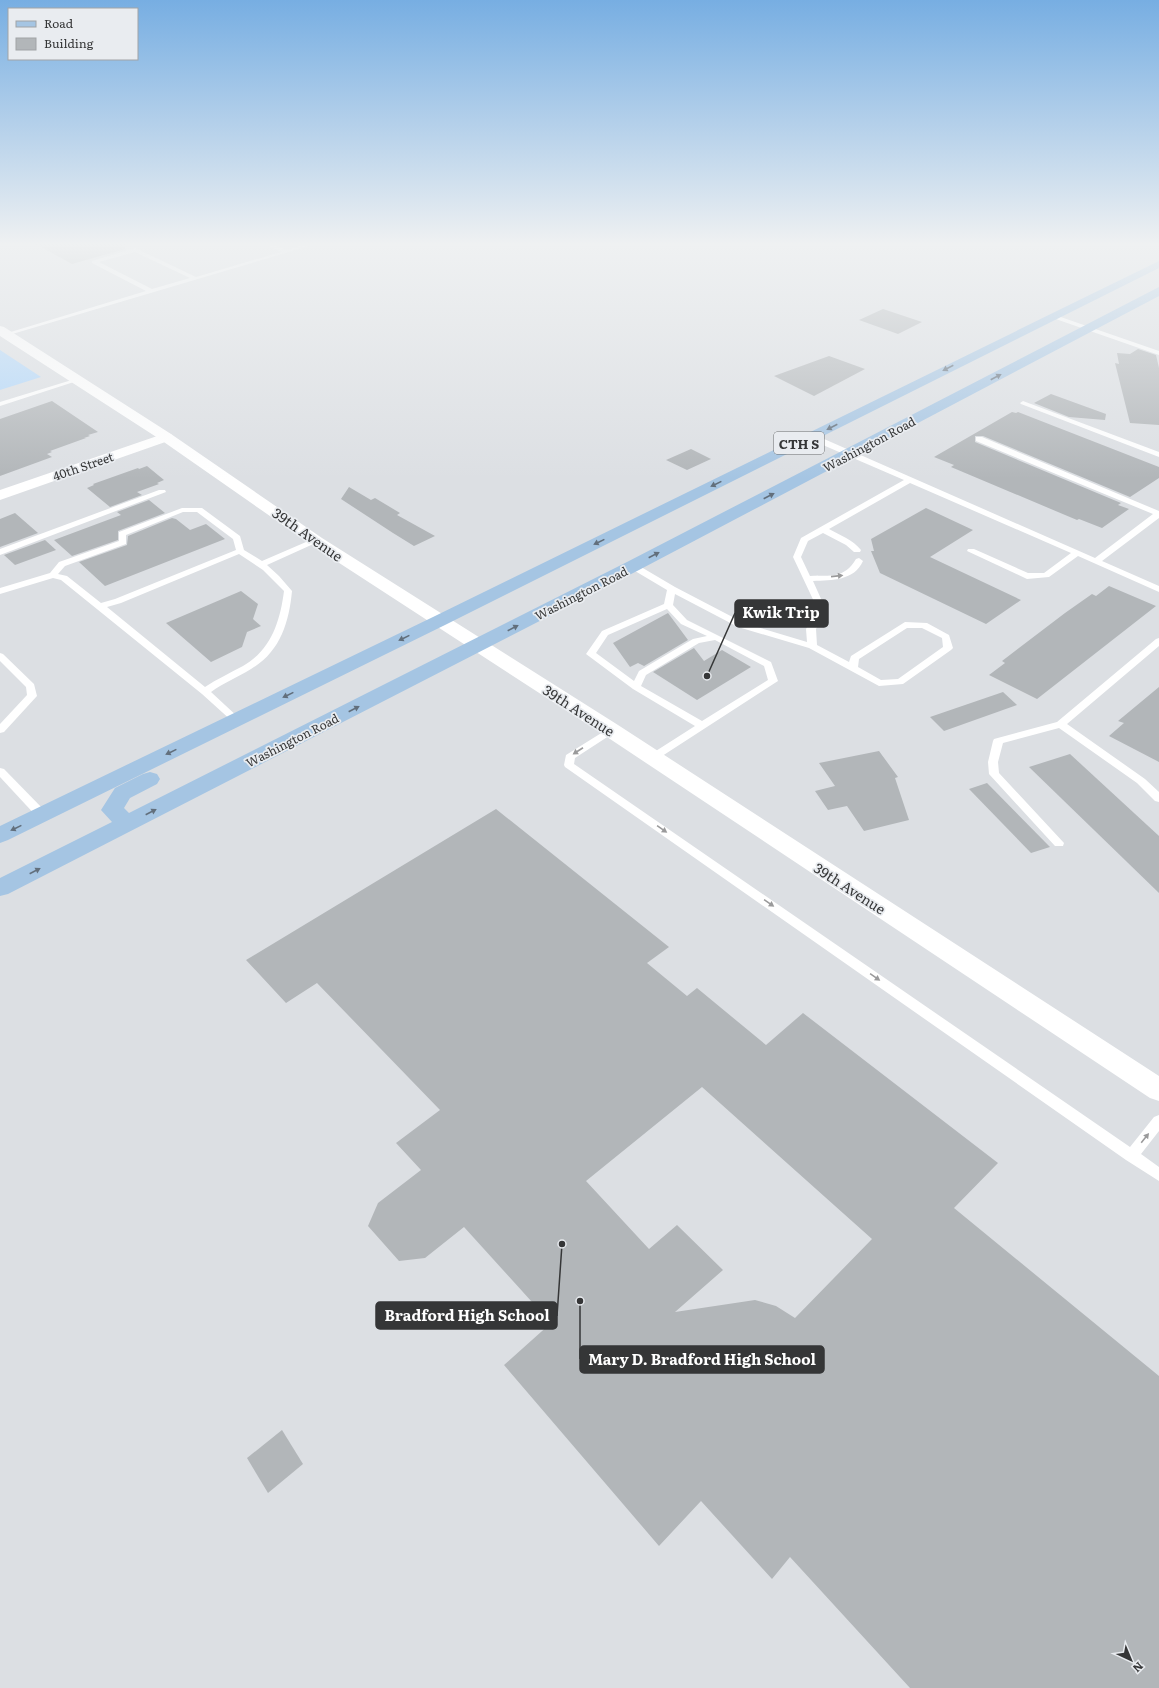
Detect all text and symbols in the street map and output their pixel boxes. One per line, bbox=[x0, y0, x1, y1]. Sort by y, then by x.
legend bbox=[8, 8, 138, 60]
text: Road bbox=[44, 14, 74, 32]
text: Building bbox=[44, 34, 94, 52]
one-way arrow bbox=[943, 365, 954, 371]
one-way arrow bbox=[990, 373, 1002, 380]
street label: Washington Road bbox=[820, 412, 919, 476]
one-way arrow bbox=[827, 423, 838, 430]
road number: CTH S bbox=[774, 432, 824, 454]
street label: 40th Street bbox=[50, 447, 116, 485]
one-way arrow bbox=[710, 481, 722, 487]
one-way arrow bbox=[763, 492, 775, 499]
street label: 39th Avenue bbox=[269, 502, 347, 566]
one-way arrow bbox=[594, 539, 605, 545]
one-way arrow bbox=[648, 552, 659, 559]
street label: Washington Road bbox=[531, 561, 631, 624]
one-way arrow bbox=[831, 573, 843, 579]
callout: Kwik Trip bbox=[735, 600, 828, 627]
text: Kwik Trip bbox=[742, 600, 820, 623]
one-way arrow bbox=[507, 624, 519, 631]
one-way arrow bbox=[399, 635, 410, 641]
street label: 39th Avenue bbox=[539, 679, 619, 741]
one-way arrow bbox=[282, 692, 293, 698]
one-way arrow bbox=[348, 705, 360, 712]
street label: Washington Road bbox=[242, 708, 342, 771]
one-way arrow bbox=[572, 748, 584, 755]
one-way arrow bbox=[165, 749, 176, 755]
one-way arrow bbox=[145, 809, 156, 815]
one-way arrow bbox=[10, 825, 22, 831]
one-way arrow bbox=[657, 825, 667, 833]
street label: 39th Avenue bbox=[810, 857, 890, 919]
one-way arrow bbox=[29, 867, 41, 874]
one-way arrow bbox=[763, 899, 774, 907]
one-way arrow bbox=[870, 973, 880, 981]
one-way arrow bbox=[1141, 1133, 1150, 1144]
callout: Bradford High School bbox=[376, 1302, 557, 1329]
text: Bradford High School bbox=[384, 1303, 550, 1326]
callout: Mary D. Bradford High School bbox=[580, 1346, 824, 1373]
text: Mary D. Bradford High School bbox=[588, 1347, 816, 1370]
north arrow bbox=[1111, 1640, 1151, 1680]
text: N bbox=[1130, 1659, 1148, 1677]

